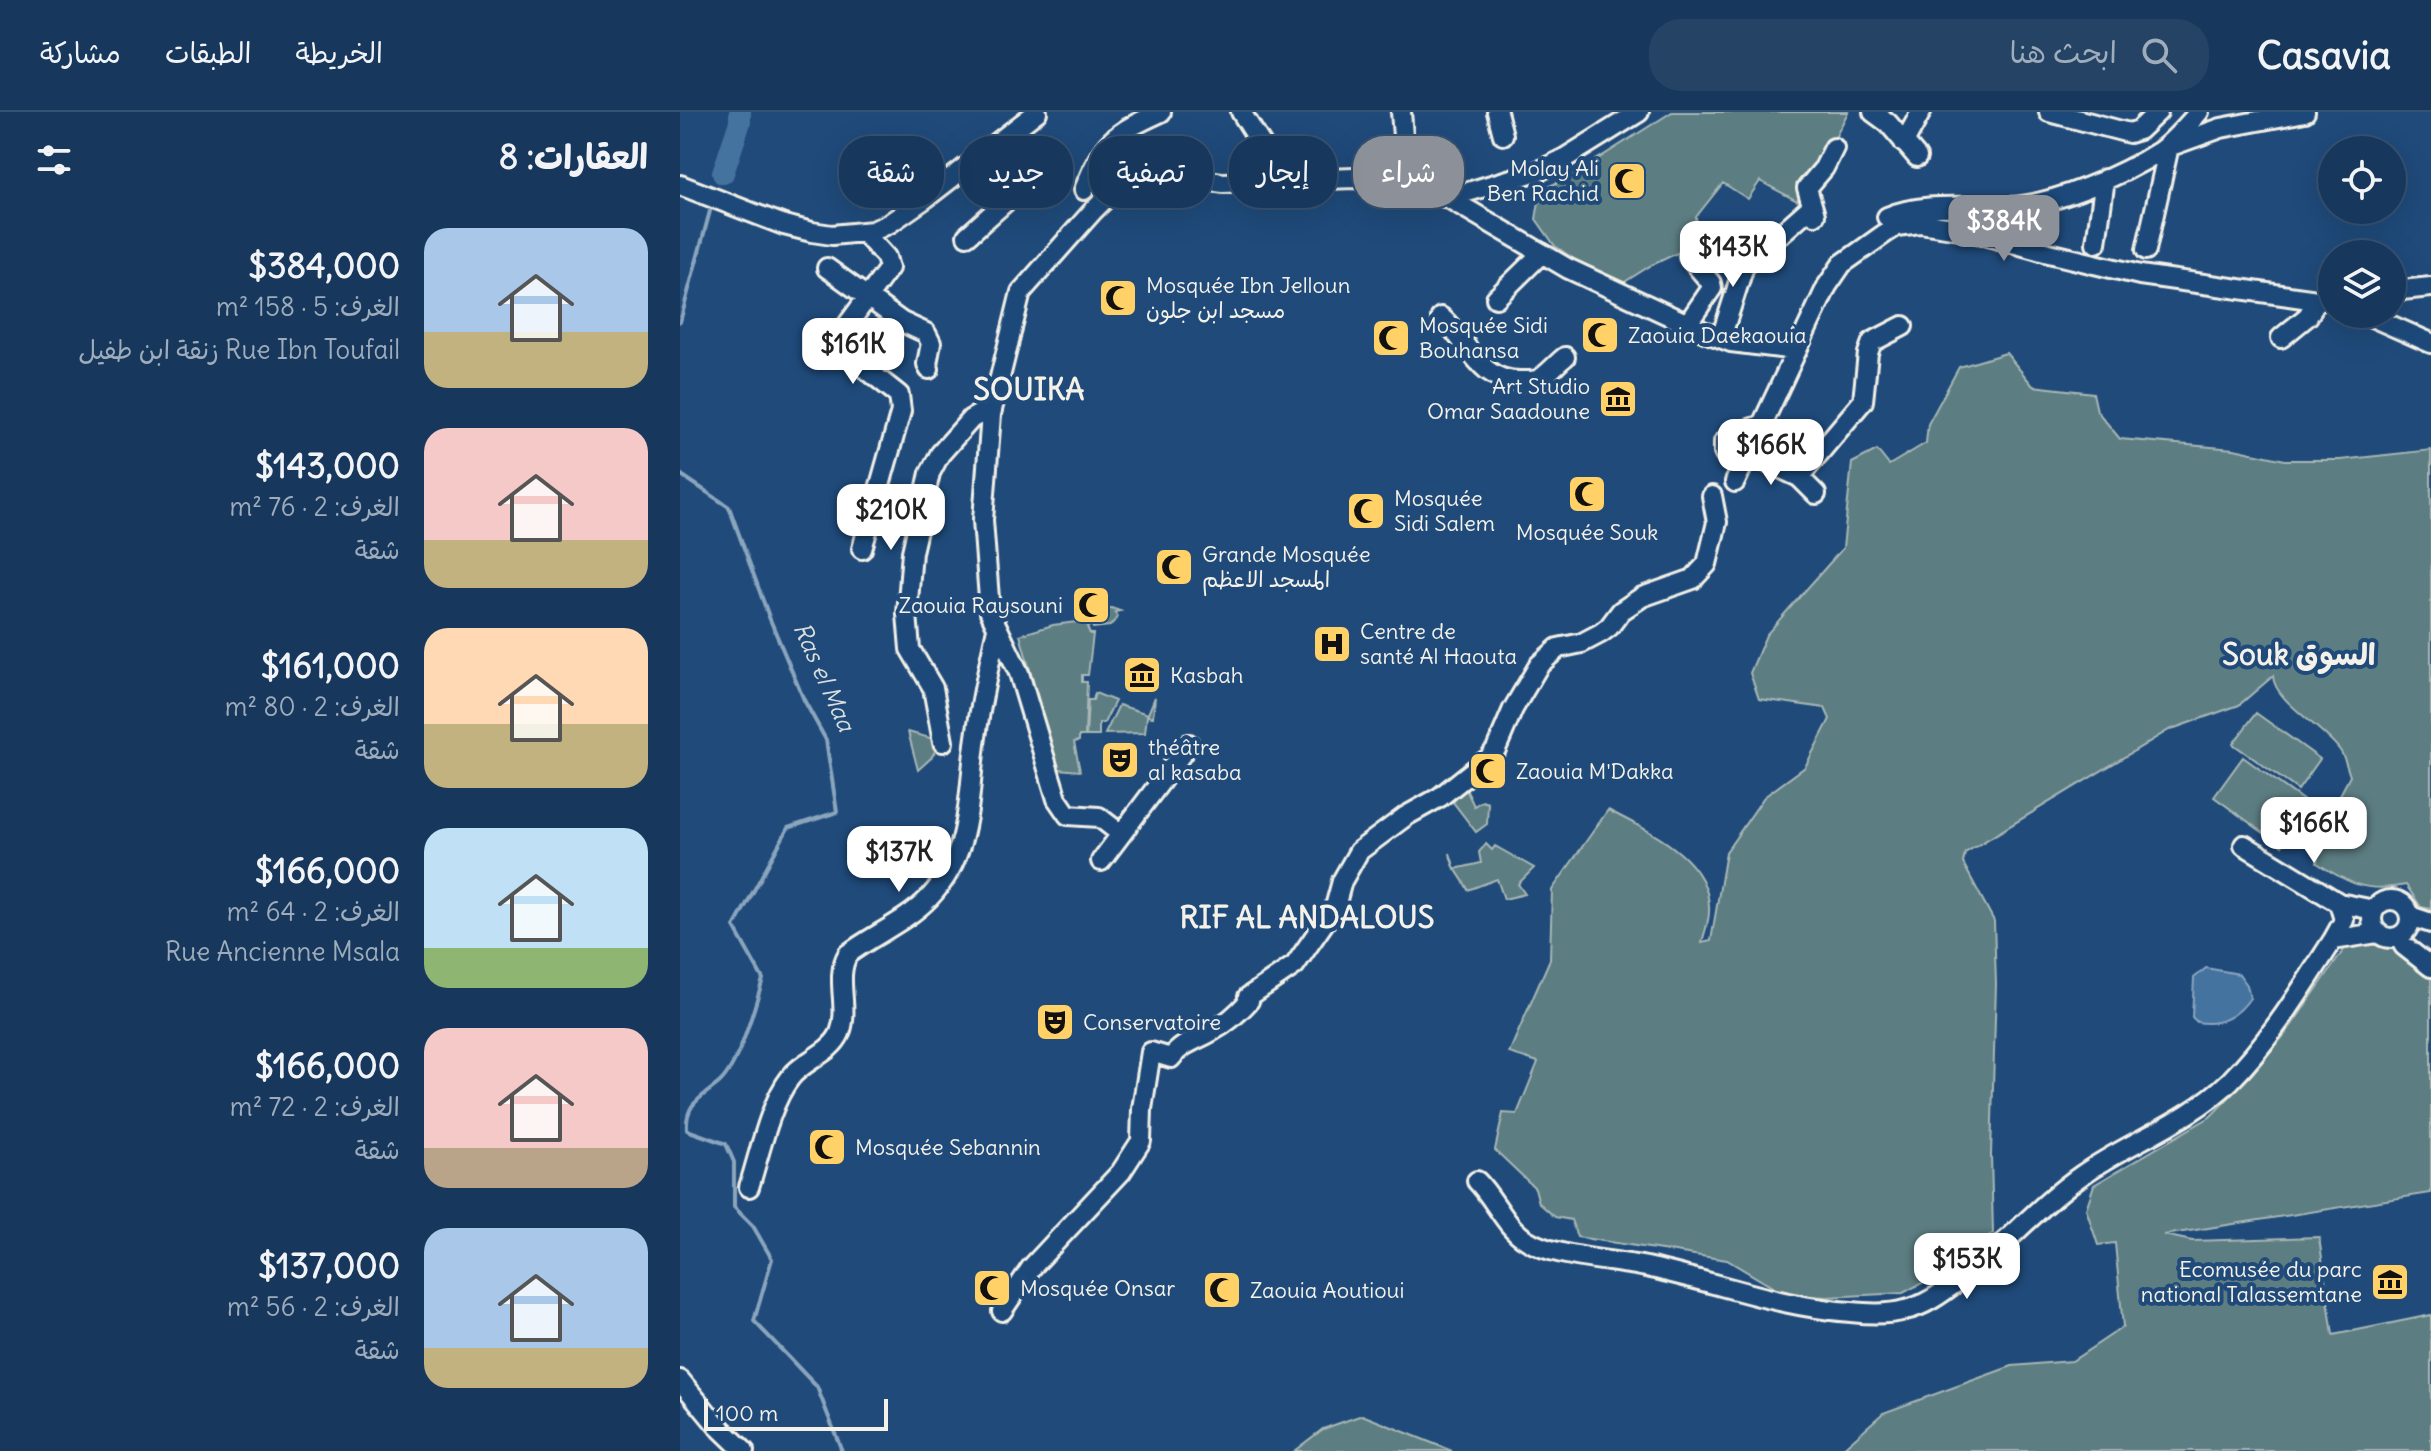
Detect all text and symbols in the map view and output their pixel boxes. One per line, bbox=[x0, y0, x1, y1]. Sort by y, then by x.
search box bbox=[1649, 19, 2209, 91]
text: Casavia bbox=[2257, 32, 2391, 79]
text: ابحث هنا bbox=[2010, 33, 2117, 71]
icon: search bbox=[2137, 33, 2181, 77]
text: مشاركة bbox=[40, 35, 121, 71]
text: الطبقات bbox=[165, 35, 251, 71]
text: الخريطة bbox=[295, 35, 383, 71]
text: العقارات: 8 bbox=[499, 135, 648, 178]
chip: شقة bbox=[839, 136, 944, 208]
chip: جديد bbox=[960, 136, 1073, 208]
chip: تصفية bbox=[1089, 136, 1213, 208]
chip: إيجار bbox=[1229, 136, 1337, 208]
chip: شراء bbox=[1353, 136, 1464, 208]
map controls bbox=[2318, 136, 2406, 328]
button: locate bbox=[2318, 136, 2406, 224]
icon: filters bbox=[32, 138, 76, 182]
place label: Molay Ali Ben Rachid bbox=[1487, 154, 1599, 207]
mosque icon: Molay Ali Ben Rachid bbox=[1606, 160, 1648, 202]
pin: $384K bbox=[1948, 195, 2060, 263]
text: $384K bbox=[1966, 204, 2042, 237]
pin: $143K bbox=[1677, 221, 1789, 289]
text: $143K bbox=[1698, 230, 1768, 263]
button: layers bbox=[2318, 240, 2406, 328]
text: $384,000 bbox=[248, 244, 400, 287]
icon: home bbox=[488, 260, 584, 356]
place label: Mosquée Ibn Jelloun مسجد ابن جلون bbox=[1146, 271, 1350, 325]
mosque icon: Mosquée Ibn Jelloun مسجد ابن جلون bbox=[1097, 277, 1139, 319]
text: الغرف: 5 · 158 m² bbox=[216, 290, 400, 323]
place label: Mosquée Sidi Bouhansa bbox=[1419, 311, 1548, 364]
mosque icon: Zaouia Daekaouia bbox=[1579, 314, 1621, 356]
mosque icon: Mosquée Sidi Bouhansa bbox=[1370, 317, 1412, 359]
pin: $161K bbox=[797, 318, 909, 386]
place label: Zaouia Daekaouia bbox=[1628, 321, 1807, 349]
text: $161K bbox=[820, 327, 886, 360]
text: Rue Ibn Toufail زنقة ابن طفيل bbox=[78, 333, 400, 366]
district label: SOUIKA bbox=[973, 370, 1085, 408]
place label: Art Studio Omar Saadoune bbox=[1427, 372, 1590, 425]
museum icon: Art Studio Omar Saadoune bbox=[1597, 378, 1639, 420]
pin: $166K bbox=[1715, 419, 1827, 487]
text: $166K bbox=[1736, 428, 1806, 461]
text: $143,000 bbox=[255, 444, 400, 487]
icon: home bbox=[488, 460, 584, 556]
mosque icon: Mosquée Souk bbox=[1566, 473, 1608, 515]
pin: $210K bbox=[835, 484, 947, 552]
place label: Mosquée Sidi Salem bbox=[1394, 484, 1495, 537]
text: الغرف: 2 · 76 m² bbox=[229, 490, 400, 523]
mosque icon: Mosquée Sidi Salem bbox=[1345, 490, 1387, 532]
text: $210K bbox=[855, 493, 927, 526]
place label: Mosquée Souk bbox=[1516, 518, 1658, 546]
text: شقة bbox=[355, 533, 400, 566]
place label: Grande Mosquée المسجد الاعظم bbox=[1202, 540, 1371, 596]
mosque icon: Grande Mosquée المسجد الاعظم bbox=[1153, 546, 1195, 588]
mosque icon: Zaouia Raysouni bbox=[1070, 584, 1112, 626]
place label: Zaouia Raysouni bbox=[899, 591, 1063, 619]
water label: Ras el Maa bbox=[788, 617, 863, 737]
place label: Centre de santé Al Haouta bbox=[1360, 617, 1517, 670]
hospital icon: Centre de santé Al Haouta bbox=[1311, 623, 1353, 665]
district label: Souk السوق bbox=[2222, 635, 2376, 674]
text: $161,000 bbox=[261, 644, 400, 687]
museum icon: Kasbah bbox=[1121, 654, 1163, 696]
icon: home bbox=[488, 660, 584, 756]
place label: Kasbah bbox=[1170, 661, 1243, 689]
text: الغرف: 2 · 80 m² bbox=[225, 690, 400, 723]
text: شقة bbox=[355, 733, 400, 766]
place label: théâtre al kasaba bbox=[1148, 733, 1242, 786]
theatre icon: théâtre al kasaba bbox=[1099, 739, 1141, 781]
mosque icon: Zaouia M'Dakka bbox=[1467, 750, 1509, 792]
place label: Zaouia M'Dakka bbox=[1516, 757, 1674, 785]
pin: $166K bbox=[2258, 797, 2370, 865]
text: $166K bbox=[2279, 806, 2349, 839]
pin: $137K bbox=[843, 826, 955, 894]
text: $137K bbox=[865, 835, 933, 868]
text: $166,000 bbox=[255, 849, 400, 892]
icon: home bbox=[488, 860, 584, 956]
text: الغرف: 2 · 64 m² bbox=[227, 895, 400, 928]
district label: RIF AL ANDALOUS bbox=[1179, 898, 1435, 936]
text: Rue Ancienne Msala bbox=[165, 935, 400, 968]
theatre icon: Conservatoire bbox=[1034, 1001, 1076, 1043]
place label: Conservatoire bbox=[1083, 1008, 1221, 1036]
text: $166,000 bbox=[255, 1044, 400, 1087]
icon: home bbox=[488, 1060, 584, 1156]
text: الغرف: 2 · 72 m² bbox=[230, 1090, 400, 1123]
mosque icon: Mosquée Sebannin bbox=[806, 1126, 848, 1168]
text: شقة bbox=[355, 1133, 400, 1166]
place label: Mosquée Sebannin bbox=[855, 1133, 1041, 1161]
pin: $153K bbox=[1911, 1233, 2023, 1301]
text: $153K bbox=[1932, 1242, 2002, 1275]
text: $137,000 bbox=[258, 1244, 400, 1287]
place label: Ecomusée du parc national Talassemtane bbox=[2141, 1255, 2362, 1308]
icon: home bbox=[488, 1260, 584, 1356]
museum icon: Ecomusée du parc national Talassemtane bbox=[2369, 1261, 2411, 1303]
mosque icon: Mosquée Onsar bbox=[971, 1267, 1013, 1309]
mosque icon: Zaouia Aoutioui bbox=[1201, 1269, 1243, 1311]
place label: Mosquée Onsar bbox=[1020, 1274, 1175, 1302]
place label: Zaouia Aoutioui bbox=[1250, 1276, 1404, 1304]
text: الغرف: 2 · 56 m² bbox=[227, 1290, 400, 1323]
text: شقة bbox=[355, 1333, 400, 1366]
scale bar bbox=[704, 1395, 888, 1431]
text: 100 m bbox=[716, 1399, 778, 1427]

